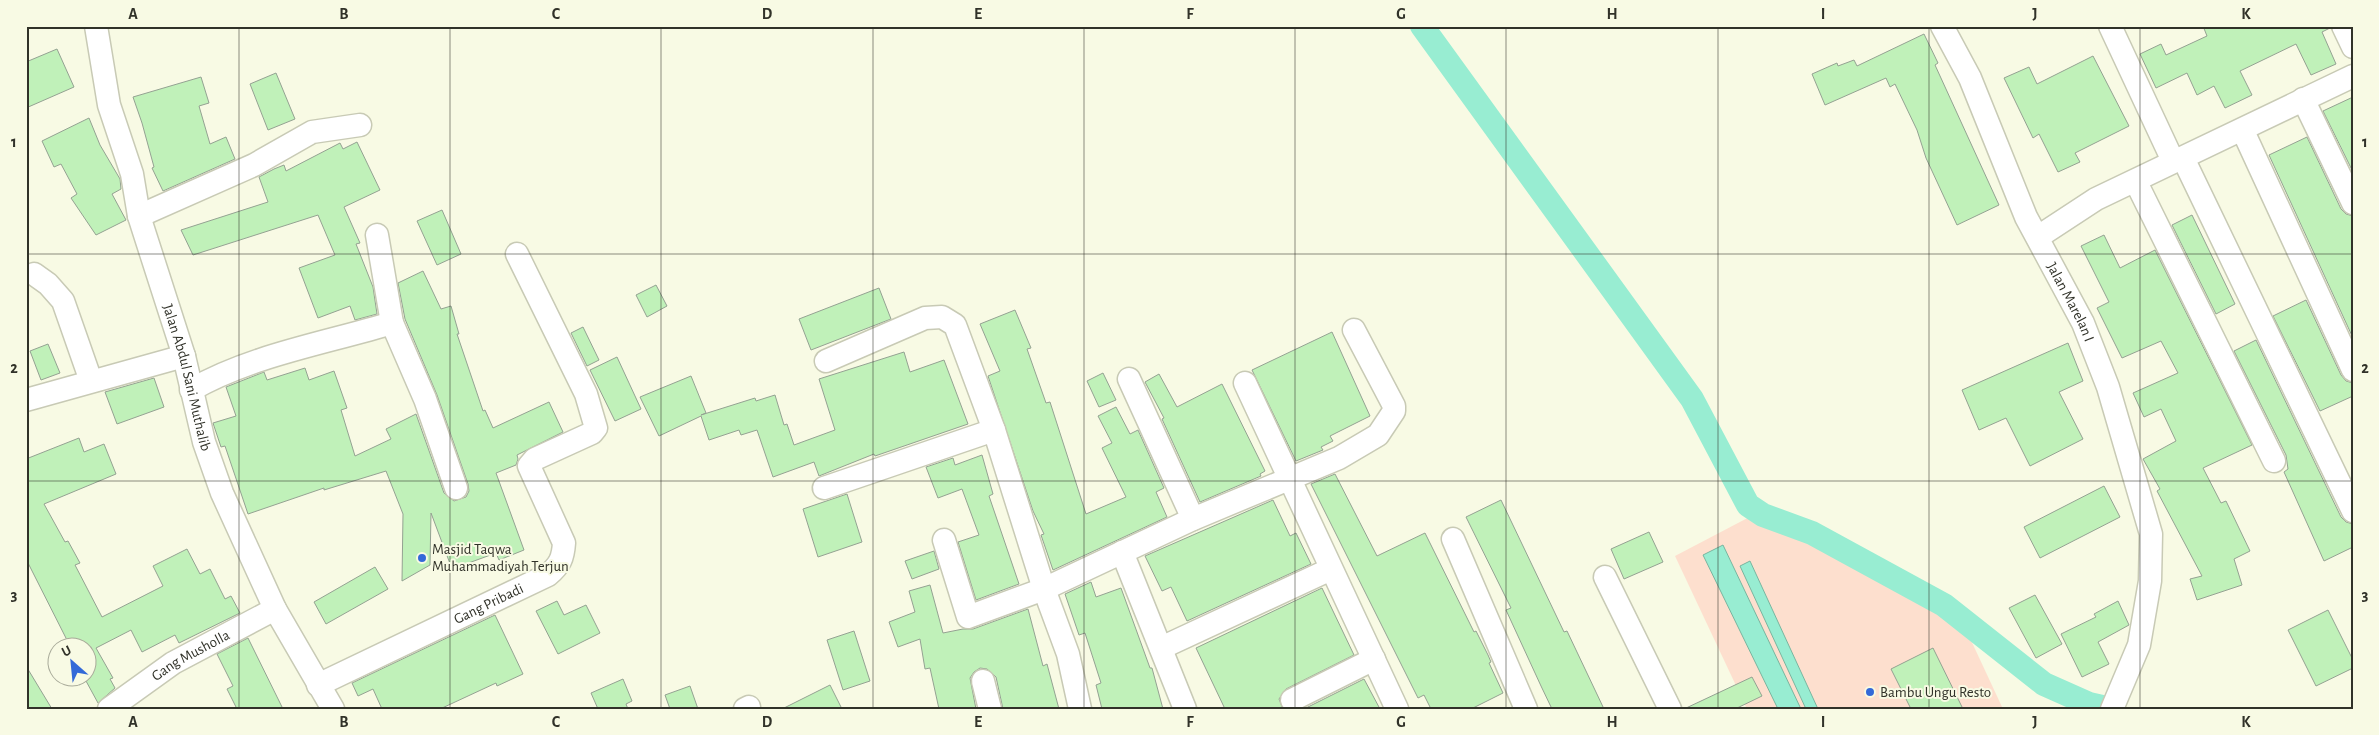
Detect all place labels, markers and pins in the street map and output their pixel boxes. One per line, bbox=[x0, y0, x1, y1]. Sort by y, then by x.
place label: Masjid Taqwa Muhammadiyah Terjun bbox=[432, 542, 569, 574]
marker: Masjid Taqwa Muhammadiyah Terjun bbox=[416, 552, 428, 564]
place label: Bambu Ungu Resto bbox=[1880, 685, 1991, 700]
marker: Bambu Ungu Resto bbox=[1864, 686, 1876, 698]

